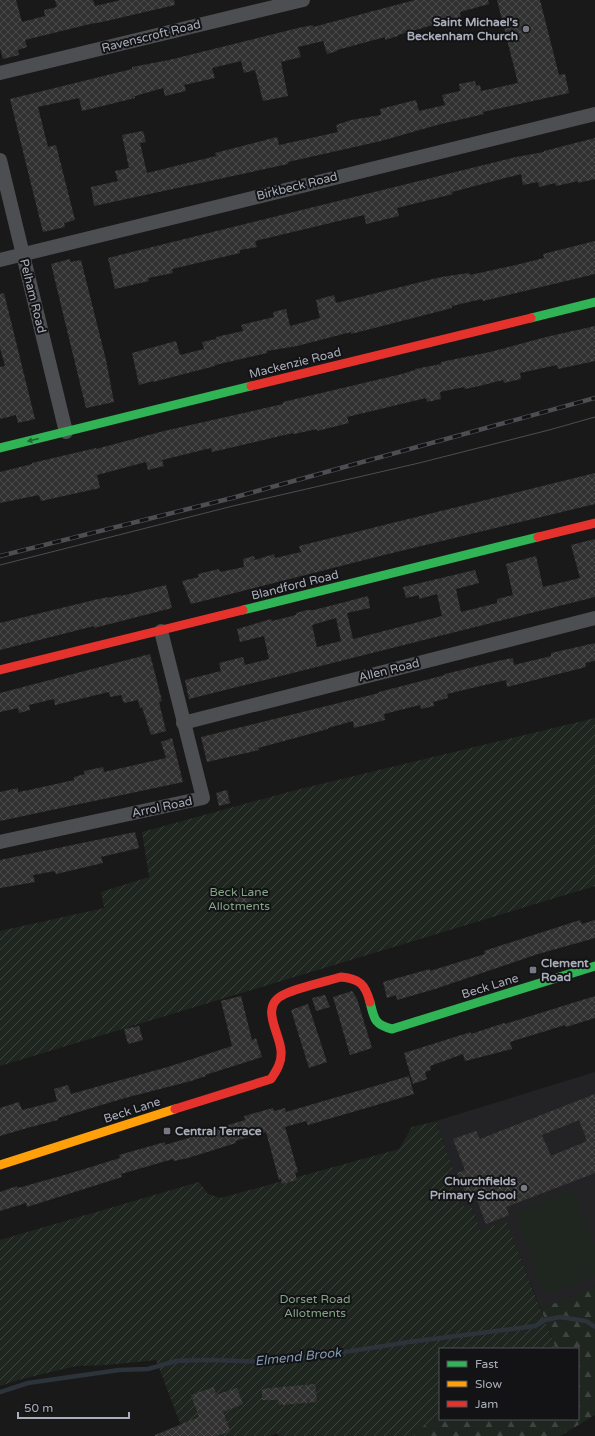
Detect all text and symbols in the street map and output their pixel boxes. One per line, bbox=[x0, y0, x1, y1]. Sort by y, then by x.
place label: Saint Michael's Beckenham Church bbox=[407, 15, 518, 43]
street label: Ravenscroft Road bbox=[100, 17, 202, 55]
marker: Saint Michael's Beckenham Church bbox=[521, 24, 531, 34]
street label: Birkbeck Road bbox=[255, 169, 339, 203]
street label: Pelham Road bbox=[17, 257, 49, 335]
street label: Mackenzie Road bbox=[248, 345, 342, 381]
one-way arrow bbox=[27, 437, 39, 443]
street label: Blandford Road bbox=[250, 567, 340, 603]
street label: Allen Road bbox=[357, 656, 421, 684]
street label: Arrol Road bbox=[130, 794, 194, 820]
park label: Beck Lane Allotments bbox=[208, 885, 270, 913]
place label: Clement Road bbox=[541, 956, 589, 984]
marker: Clement Road bbox=[528, 965, 538, 975]
street label: Beck Lane bbox=[460, 971, 520, 1001]
street label: Beck Lane bbox=[102, 1094, 162, 1126]
place label: Central Terrace bbox=[175, 1124, 262, 1138]
marker: Central Terrace bbox=[162, 1126, 172, 1136]
place label: Churchfields Primary School bbox=[430, 1174, 516, 1203]
marker: Churchfields Primary School bbox=[519, 1183, 529, 1193]
park label: Dorset Road Allotments bbox=[279, 1292, 351, 1320]
water label: Elmend Brook bbox=[254, 1344, 343, 1369]
legend bbox=[439, 1348, 579, 1420]
text: Fast bbox=[475, 1357, 499, 1371]
text: Slow bbox=[475, 1377, 502, 1391]
scale bar bbox=[18, 1394, 129, 1420]
text: Jam bbox=[475, 1397, 498, 1411]
text: 50 m bbox=[24, 1401, 53, 1415]

